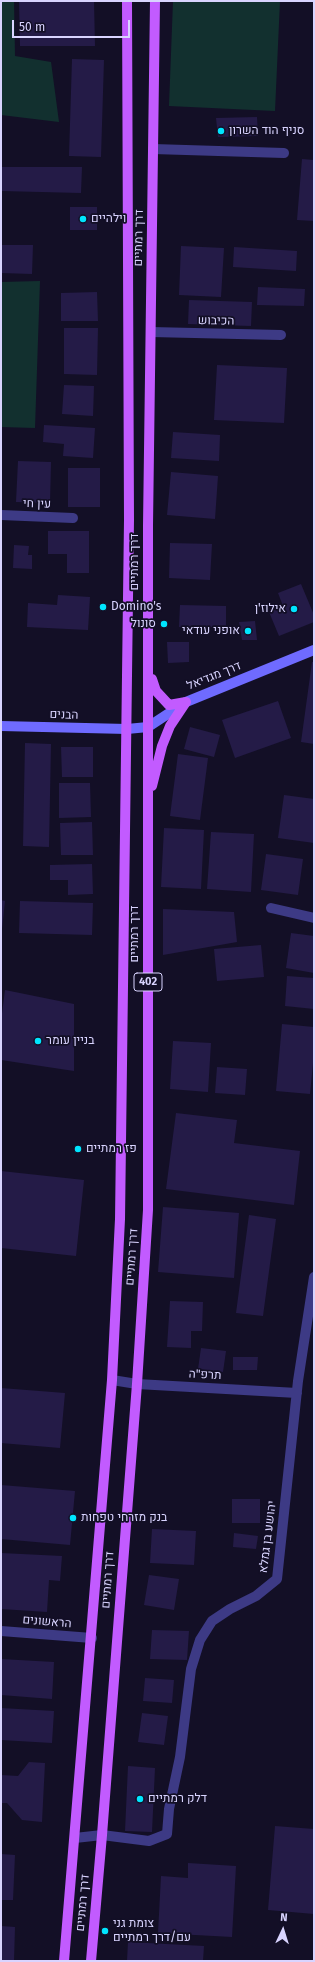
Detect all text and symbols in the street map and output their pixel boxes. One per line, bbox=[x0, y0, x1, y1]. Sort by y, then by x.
scale bar bbox=[14, 12, 132, 38]
text: 50 m bbox=[19, 20, 45, 34]
place label: סניף הוד השרון bbox=[229, 124, 304, 138]
marker: סניף הוד השרון bbox=[216, 126, 226, 136]
street label: דרך רמתיים bbox=[131, 209, 147, 267]
place label: וילהיים bbox=[91, 212, 126, 226]
marker: וילהיים bbox=[78, 214, 88, 224]
street label: הכיבוש bbox=[198, 313, 234, 329]
street label: עין חי bbox=[23, 496, 51, 512]
street label: דרך רמתיים bbox=[128, 533, 142, 591]
place label: Domino's bbox=[111, 600, 161, 614]
marker: Domino's bbox=[98, 602, 108, 612]
place label: אילוז'ן bbox=[255, 602, 286, 616]
marker: אילוז'ן bbox=[289, 604, 299, 614]
place label: סונול bbox=[131, 617, 156, 631]
marker: סונול bbox=[159, 619, 169, 629]
place label: אופני עודאי bbox=[182, 624, 240, 638]
marker: אופני עודאי bbox=[243, 626, 253, 636]
street label: דרך מגדיאל bbox=[185, 659, 243, 693]
street label: הבנים bbox=[49, 707, 79, 723]
street label: דרך רמתיים bbox=[128, 905, 142, 963]
road number: 402 bbox=[134, 973, 162, 991]
place label: בניין עומר bbox=[46, 1034, 95, 1048]
marker: בניין עומר bbox=[33, 1036, 43, 1046]
place label: פז רמתיים bbox=[86, 1142, 137, 1156]
marker: פז רמתיים bbox=[73, 1144, 83, 1154]
street label: דרך רמתיים bbox=[123, 1228, 141, 1286]
street label: תרפ"ה bbox=[188, 1367, 222, 1383]
street label: יהושע בן גמלא bbox=[256, 1500, 280, 1574]
place label: בנק מזרחי טפחות bbox=[81, 1511, 167, 1525]
marker: בנק מזרחי טפחות bbox=[68, 1513, 78, 1523]
street label: דרך רמתיים bbox=[99, 1551, 117, 1609]
street label: הראשונים bbox=[22, 1613, 72, 1631]
place label: דלק רמתיים bbox=[148, 1792, 207, 1806]
marker: דלק רמתיים bbox=[135, 1794, 145, 1804]
street label: דרך רמתיים bbox=[73, 1874, 93, 1932]
north arrow bbox=[263, 1910, 303, 1950]
text: N bbox=[280, 1911, 288, 1924]
place label: צומת גני עם/דרך רמתיים bbox=[113, 1917, 191, 1945]
marker: צומת גני עם/דרך רמתיים bbox=[100, 1926, 110, 1936]

